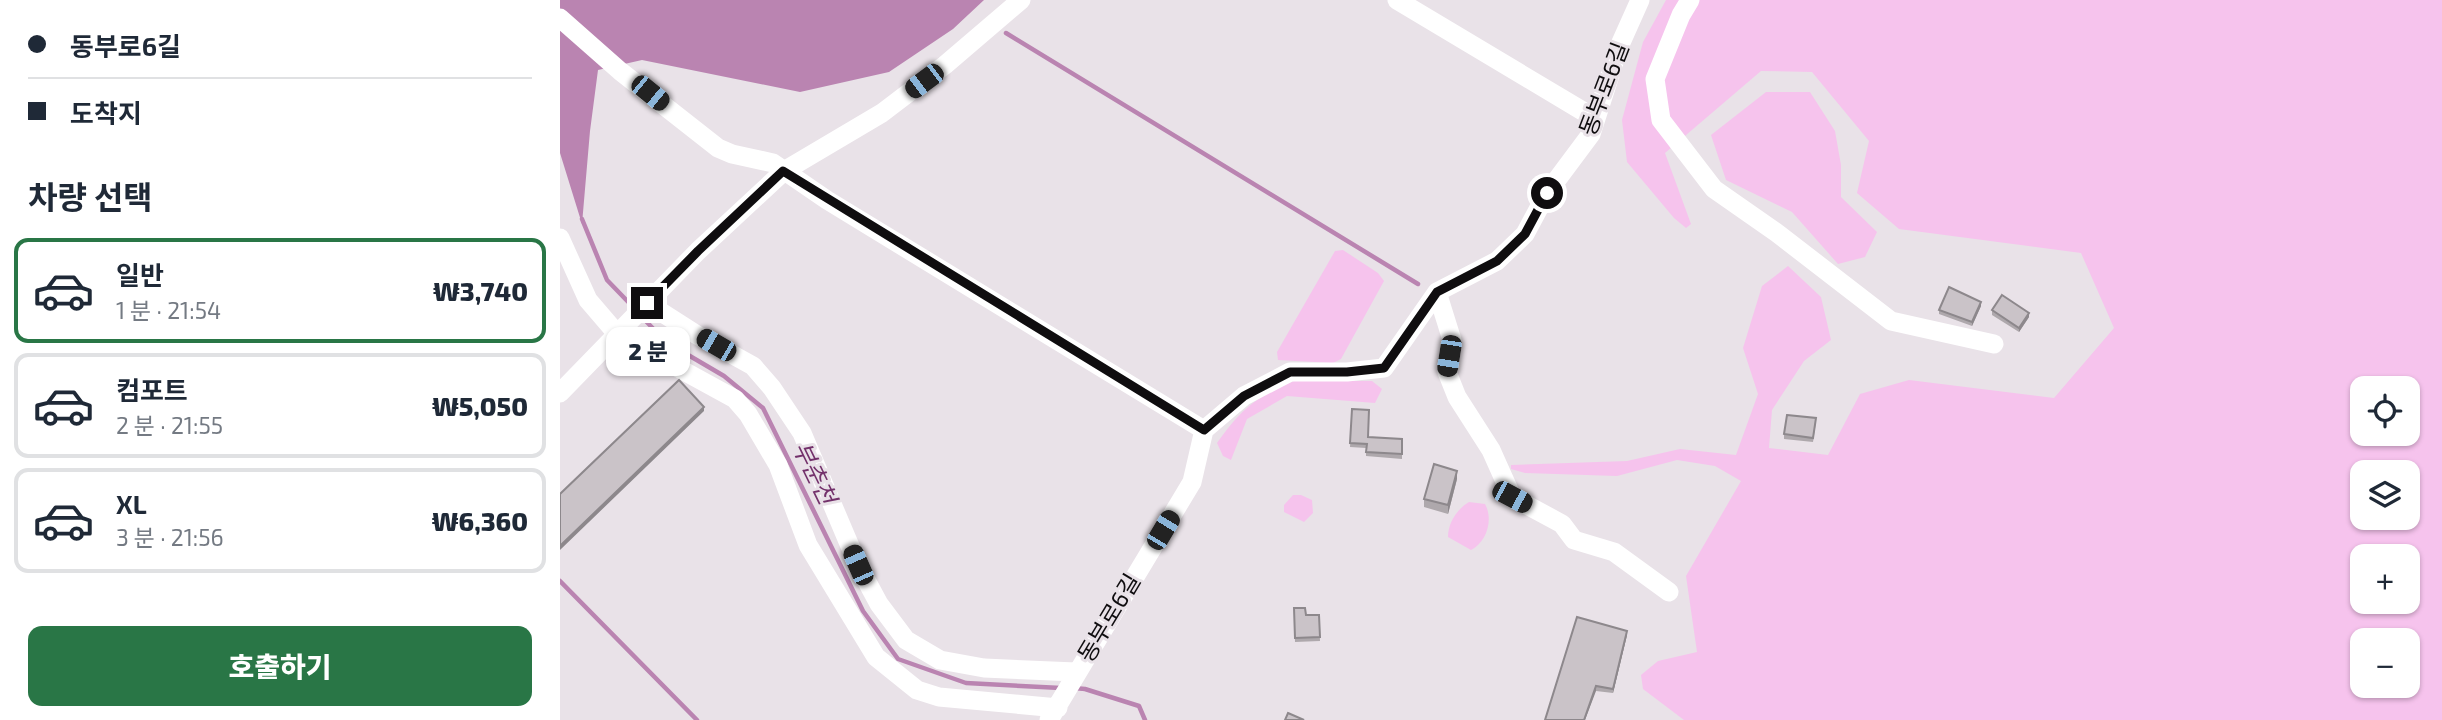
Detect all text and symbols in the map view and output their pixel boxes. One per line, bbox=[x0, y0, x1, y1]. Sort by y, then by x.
text: 동부로6길 bbox=[70, 30, 181, 61]
street label: 동부로6길 bbox=[1572, 38, 1634, 139]
car bbox=[901, 60, 948, 102]
car bbox=[628, 72, 673, 114]
text: 도착지 bbox=[70, 97, 142, 128]
text: 차량 선택 bbox=[28, 177, 153, 215]
route start bbox=[1531, 177, 1563, 209]
icon: car bbox=[32, 259, 95, 322]
text: 일반 bbox=[116, 259, 164, 290]
text: ₩3,740 bbox=[433, 275, 528, 306]
route end bbox=[631, 287, 663, 319]
text: 1 분 · 21:54 bbox=[116, 296, 221, 324]
car bbox=[693, 325, 740, 365]
callout: 2 분 bbox=[605, 328, 689, 376]
car bbox=[1436, 334, 1463, 378]
text: 2 분 bbox=[628, 337, 668, 365]
icon: car bbox=[32, 374, 95, 437]
text: 컴포트 bbox=[116, 374, 188, 405]
map controls bbox=[2350, 376, 2420, 698]
button: locate bbox=[2350, 376, 2420, 446]
text: ₩5,050 bbox=[432, 390, 528, 421]
text: 2 분 · 21:55 bbox=[116, 411, 223, 439]
water label: 부춘천 bbox=[788, 436, 844, 511]
button: layers bbox=[2350, 460, 2420, 530]
car bbox=[1489, 478, 1536, 516]
text: XL bbox=[116, 488, 147, 519]
icon: car bbox=[32, 489, 95, 552]
text: ₩6,360 bbox=[432, 505, 528, 536]
car bbox=[1144, 507, 1183, 553]
text: 3 분 · 21:56 bbox=[116, 523, 224, 551]
car bbox=[840, 542, 877, 588]
button: + bbox=[2350, 544, 2420, 614]
street label: 동부로6길 bbox=[1071, 568, 1145, 667]
button: 호출하기 bbox=[28, 626, 532, 706]
button: − bbox=[2350, 628, 2420, 698]

